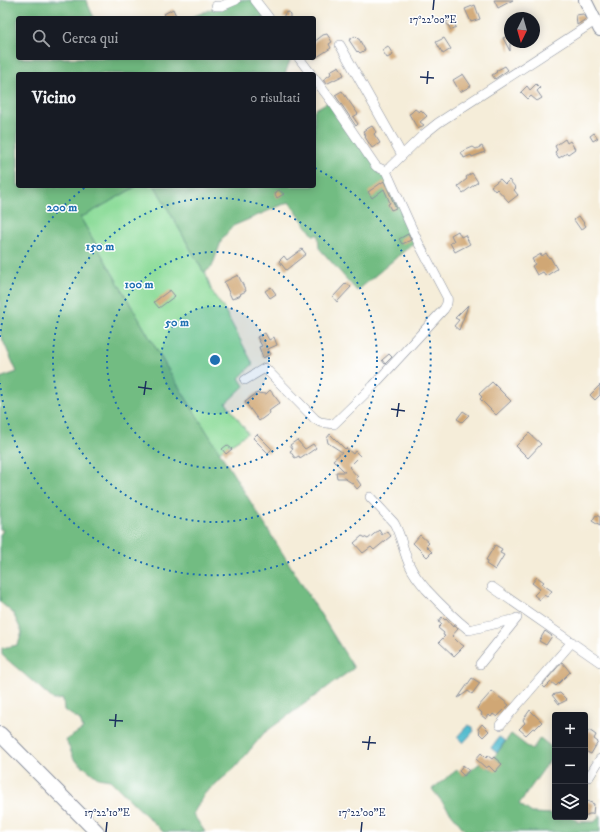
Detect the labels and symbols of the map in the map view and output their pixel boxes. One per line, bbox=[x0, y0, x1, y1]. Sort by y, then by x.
north arrow bbox=[504, 12, 540, 48]
text: 17°22'00"E bbox=[409, 14, 457, 26]
text: 200 m bbox=[47, 200, 77, 215]
text: 150 m bbox=[86, 239, 114, 254]
text: 100 m bbox=[125, 277, 153, 292]
text: 50 m bbox=[164, 315, 189, 330]
centre of rings bbox=[208, 353, 222, 367]
text: 17°22'10"E bbox=[84, 807, 130, 819]
text: 17°22'00"E bbox=[338, 807, 386, 819]

